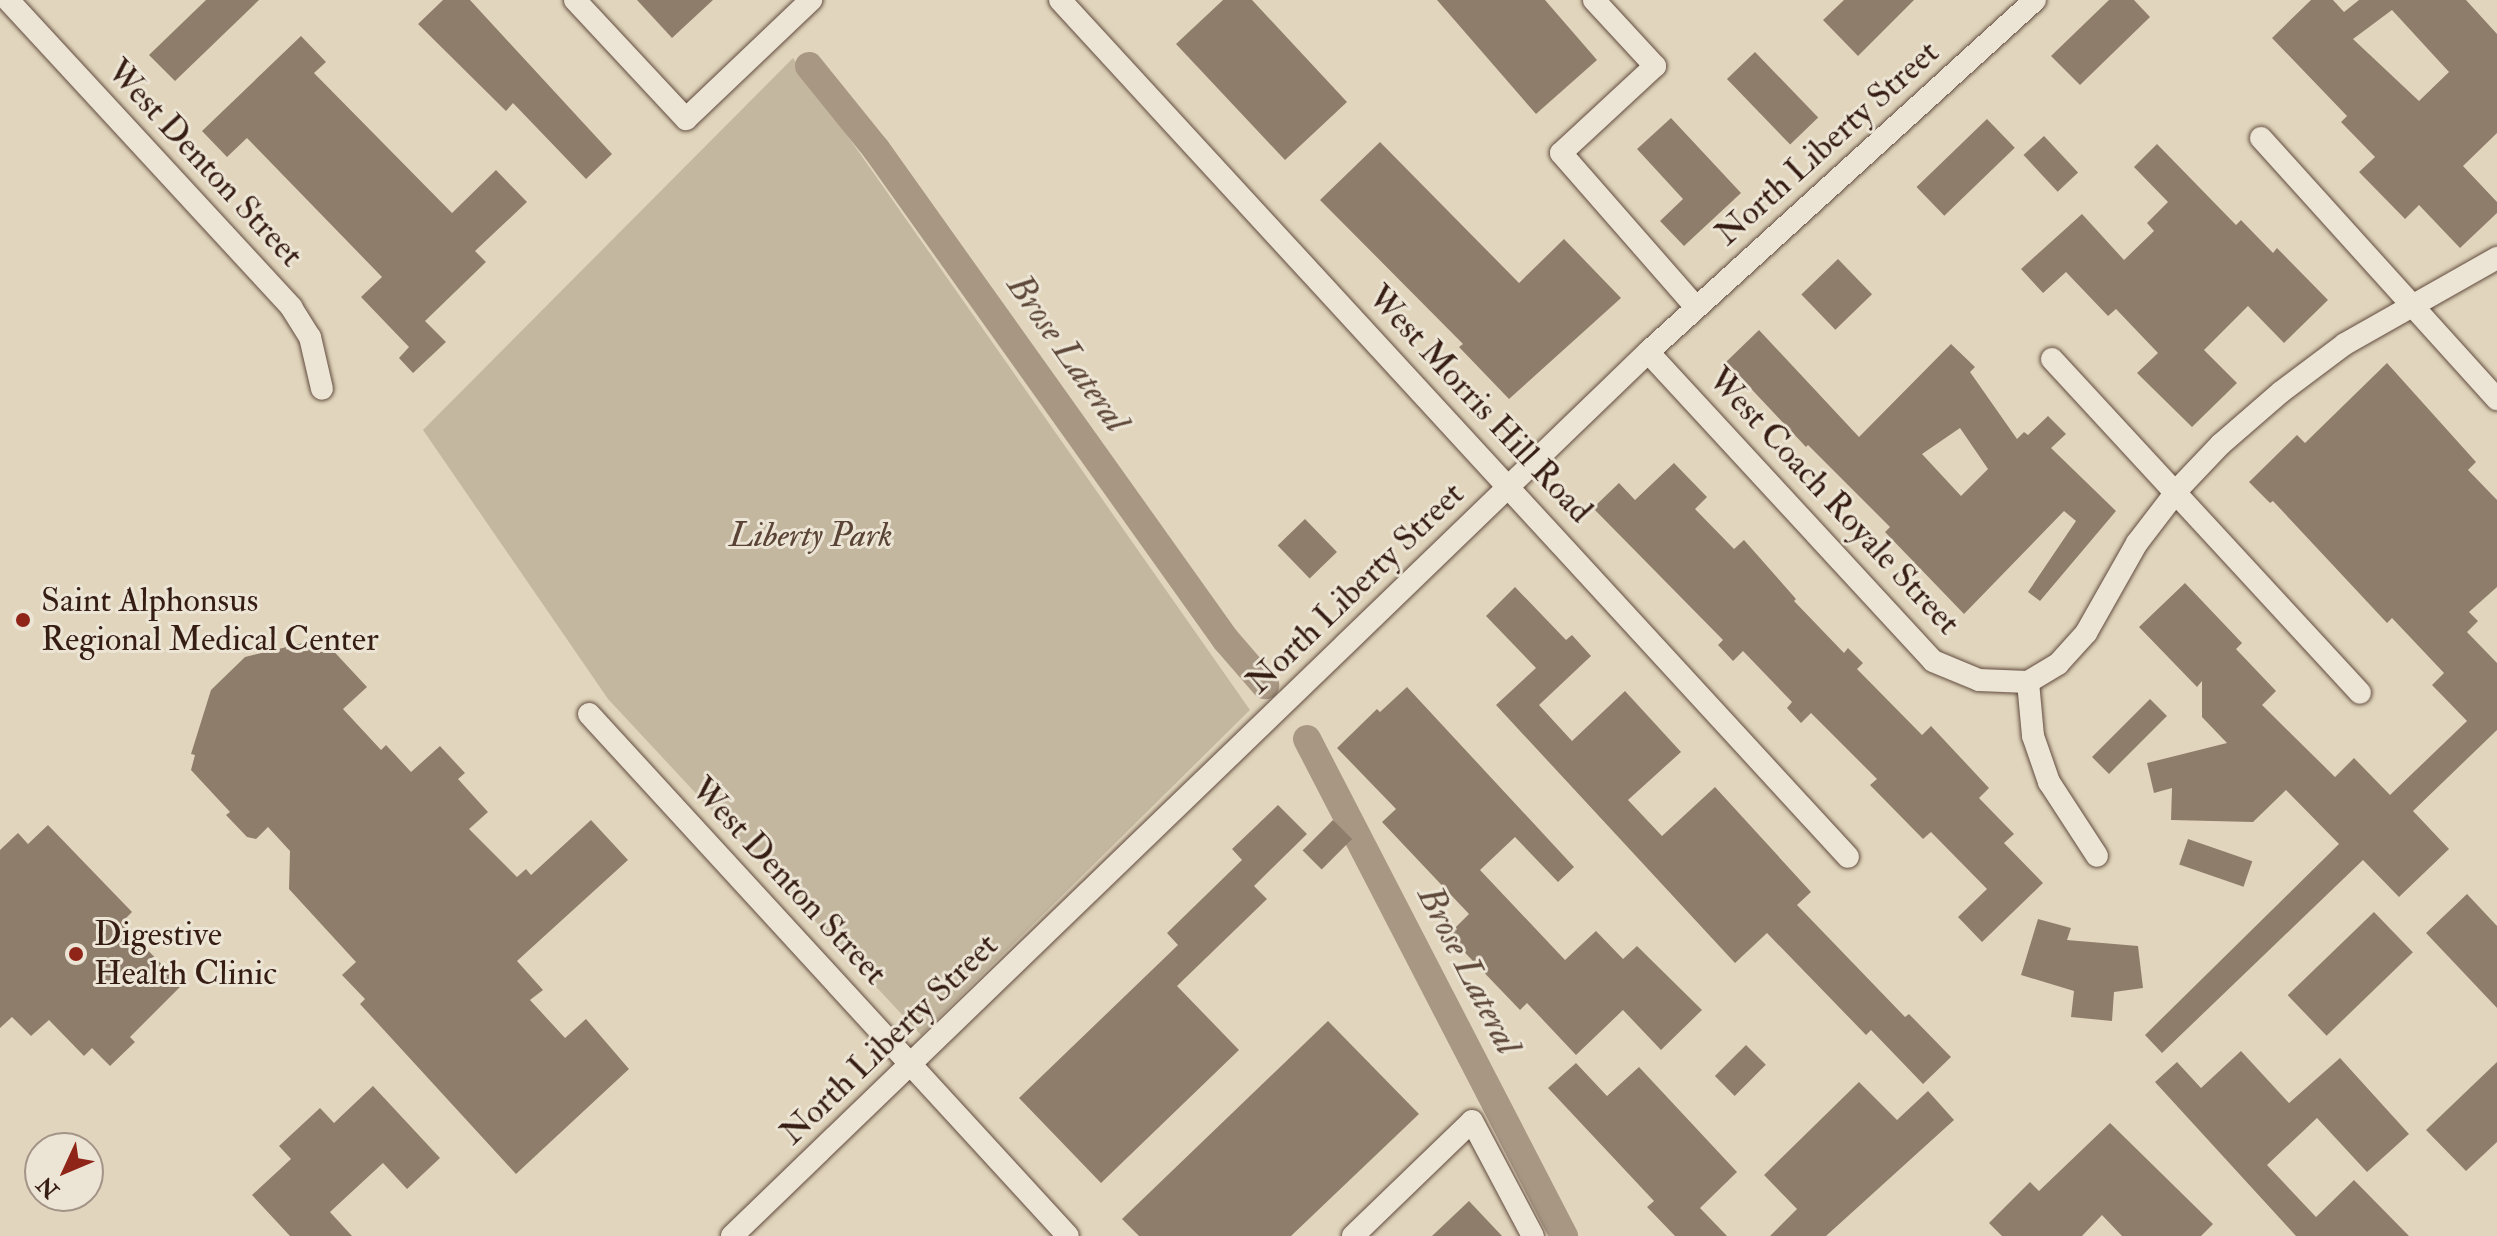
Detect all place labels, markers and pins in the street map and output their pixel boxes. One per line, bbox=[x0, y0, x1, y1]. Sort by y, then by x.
place label: Saint Alphonsus Regional Medical Center bbox=[41, 580, 379, 660]
marker: Saint Alphonsus Regional Medical Center bbox=[12, 609, 34, 631]
place label: Digestive Health Clinic bbox=[94, 914, 277, 994]
marker: Digestive Health Clinic bbox=[65, 943, 87, 965]

